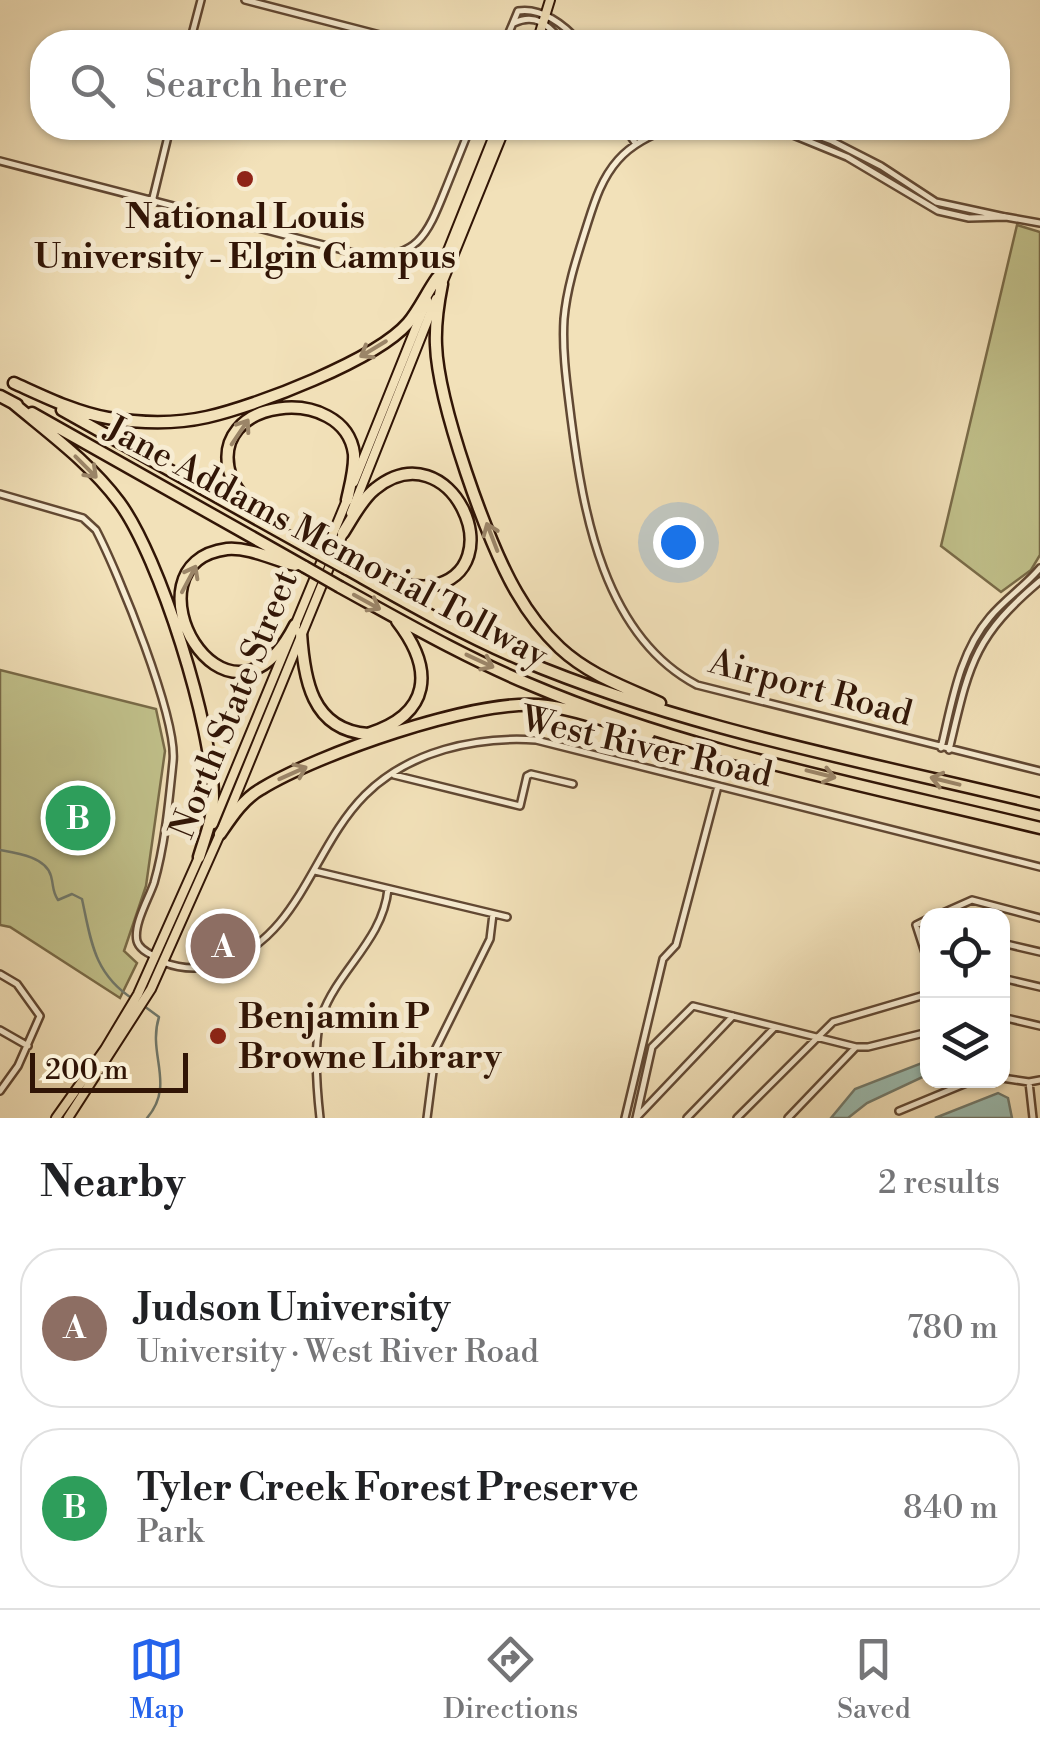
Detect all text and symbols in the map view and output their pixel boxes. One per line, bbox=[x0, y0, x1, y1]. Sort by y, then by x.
search box bbox=[30, 30, 1010, 140]
icon: search bbox=[65, 58, 120, 113]
text: Search here bbox=[145, 62, 348, 109]
marker: National Louis University - Elgin Campus bbox=[234, 168, 256, 190]
place label: National Louis University - Elgin Campus bbox=[34, 196, 456, 279]
one-way arrow bbox=[359, 338, 388, 359]
street label: Jane Addams Memorial Tollway bbox=[96, 406, 556, 678]
one-way arrow bbox=[230, 418, 251, 446]
one-way arrow bbox=[74, 455, 98, 479]
your location bbox=[653, 517, 704, 568]
one-way arrow bbox=[482, 523, 500, 554]
street label: North State Street bbox=[161, 564, 308, 845]
one-way arrow bbox=[179, 565, 199, 594]
one-way arrow bbox=[351, 592, 381, 612]
street label: Airport Road bbox=[703, 640, 917, 736]
one-way arrow bbox=[464, 653, 494, 672]
street label: West River Road bbox=[516, 697, 776, 797]
one-way arrow bbox=[277, 763, 307, 782]
one-way arrow bbox=[804, 766, 836, 784]
one-way arrow bbox=[930, 771, 962, 789]
pin: B bbox=[46, 780, 110, 856]
pin: A bbox=[190, 908, 256, 984]
map controls bbox=[920, 908, 1010, 1088]
button: locate bbox=[920, 908, 1010, 998]
place label: Benjamin P Browne Library bbox=[238, 996, 502, 1079]
button: layers bbox=[920, 998, 1010, 1088]
marker: Benjamin P Browne Library bbox=[207, 1025, 229, 1047]
scale bar bbox=[30, 1048, 188, 1092]
text: 200 m bbox=[45, 1053, 128, 1088]
text: Nearby bbox=[40, 1157, 185, 1210]
text: 2 results bbox=[878, 1163, 1000, 1203]
text: Judson University bbox=[137, 1285, 451, 1332]
text: A bbox=[63, 1308, 86, 1348]
text: 780 m bbox=[907, 1308, 998, 1348]
text: University · West River Road bbox=[137, 1332, 539, 1372]
text: Tyler Creek Forest Preserve bbox=[137, 1465, 639, 1512]
text: B bbox=[62, 1488, 87, 1528]
text: 840 m bbox=[903, 1488, 998, 1528]
text: Park bbox=[137, 1512, 204, 1552]
tab: Map bbox=[129, 1632, 184, 1727]
tab: Directions bbox=[443, 1632, 578, 1727]
tab: Saved bbox=[837, 1632, 911, 1727]

